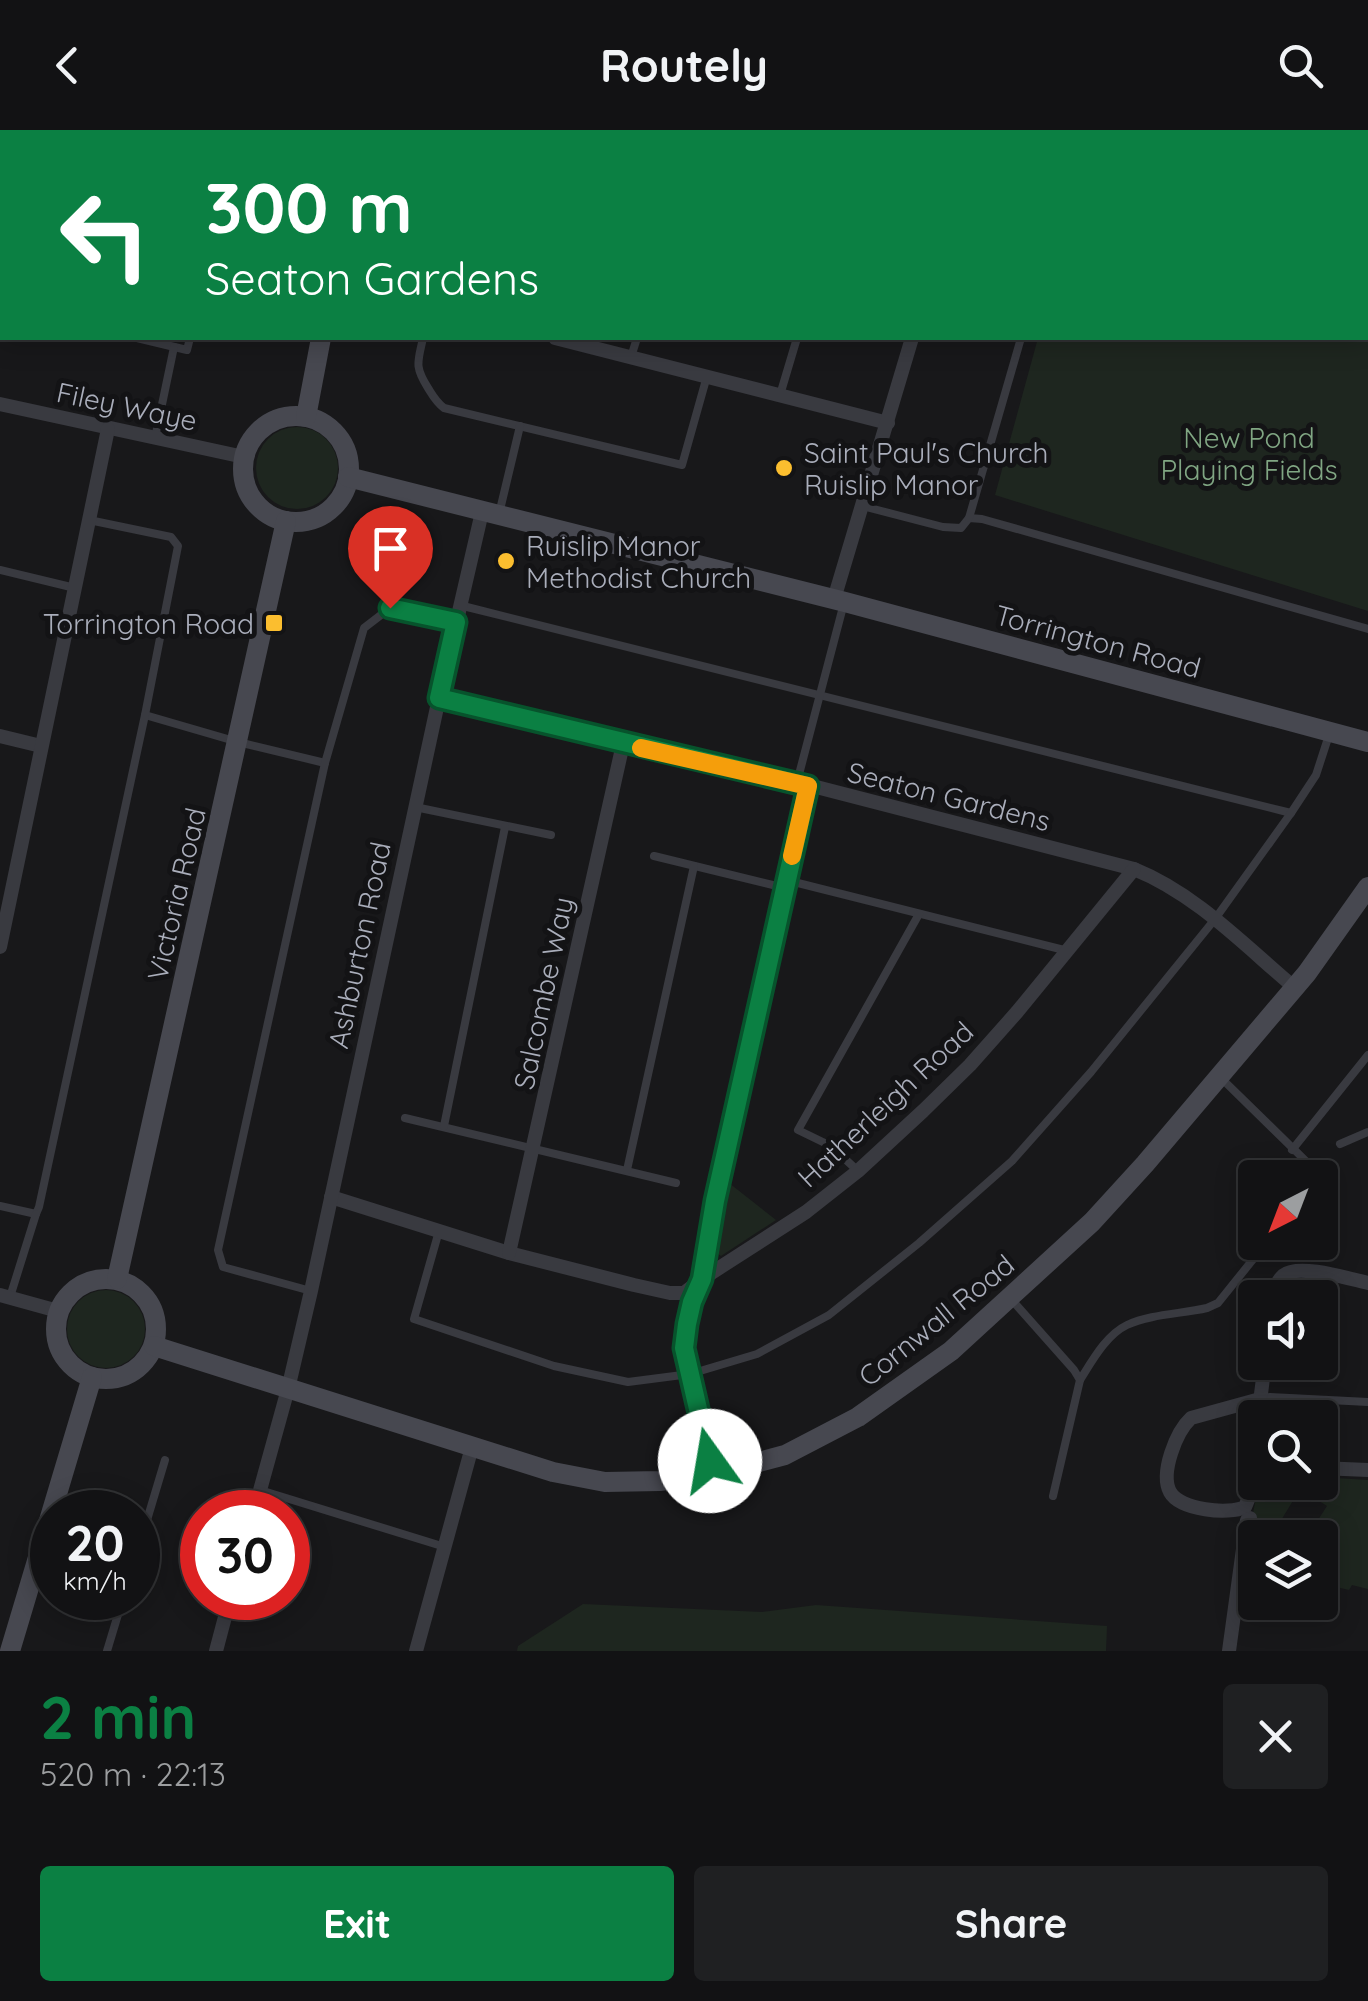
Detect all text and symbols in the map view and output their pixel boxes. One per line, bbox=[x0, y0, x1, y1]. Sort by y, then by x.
text: Routely bbox=[600, 37, 768, 93]
icon: back bbox=[40, 38, 95, 93]
icon: search bbox=[1273, 38, 1328, 93]
text: 300 m bbox=[205, 163, 413, 251]
icon: left bbox=[40, 170, 170, 300]
text: Seaton Gardens bbox=[205, 250, 539, 306]
street label: Filey Waye bbox=[54, 374, 200, 438]
park label: New Pond Playing Fields bbox=[1160, 420, 1338, 487]
place label: Saint Paul's Church Ruislip Manor bbox=[804, 435, 1049, 502]
marker: Saint Paul's Church Ruislip Manor bbox=[773, 457, 795, 479]
pin bbox=[348, 506, 433, 609]
icon: arrive bbox=[363, 521, 418, 576]
place label: Ruislip Manor Methodist Church bbox=[526, 528, 751, 595]
marker: Ruislip Manor Methodist Church bbox=[495, 550, 517, 572]
street label: Torrington Road bbox=[991, 597, 1205, 685]
place label: Torrington Road bbox=[43, 606, 254, 641]
marker: Torrington Road bbox=[263, 612, 285, 634]
street label: Seaton Gardens bbox=[844, 754, 1054, 838]
street label: Victoria Road bbox=[139, 804, 213, 984]
street label: Ashburton Road bbox=[320, 838, 398, 1052]
street label: Salcombe Way bbox=[506, 894, 580, 1092]
street label: Hatherleigh Road bbox=[790, 1014, 980, 1194]
north arrow bbox=[1238, 1160, 1338, 1260]
map controls bbox=[1238, 1160, 1338, 1620]
street label: Cornwall Road bbox=[851, 1247, 1021, 1393]
button: sound bbox=[1238, 1280, 1338, 1380]
button: search bbox=[1238, 1400, 1338, 1500]
position arrow bbox=[658, 1409, 762, 1513]
speed limit sign: 30 bbox=[180, 1490, 310, 1620]
text: 20 bbox=[65, 1511, 125, 1574]
button: layers bbox=[1238, 1520, 1338, 1620]
text: km/h bbox=[63, 1565, 127, 1596]
text: 2 min bbox=[40, 1679, 196, 1754]
button: close bbox=[1223, 1684, 1328, 1789]
text: 520 m · 22:13 bbox=[40, 1754, 226, 1794]
button: Exit bbox=[40, 1866, 674, 1981]
button: Share bbox=[694, 1866, 1328, 1981]

